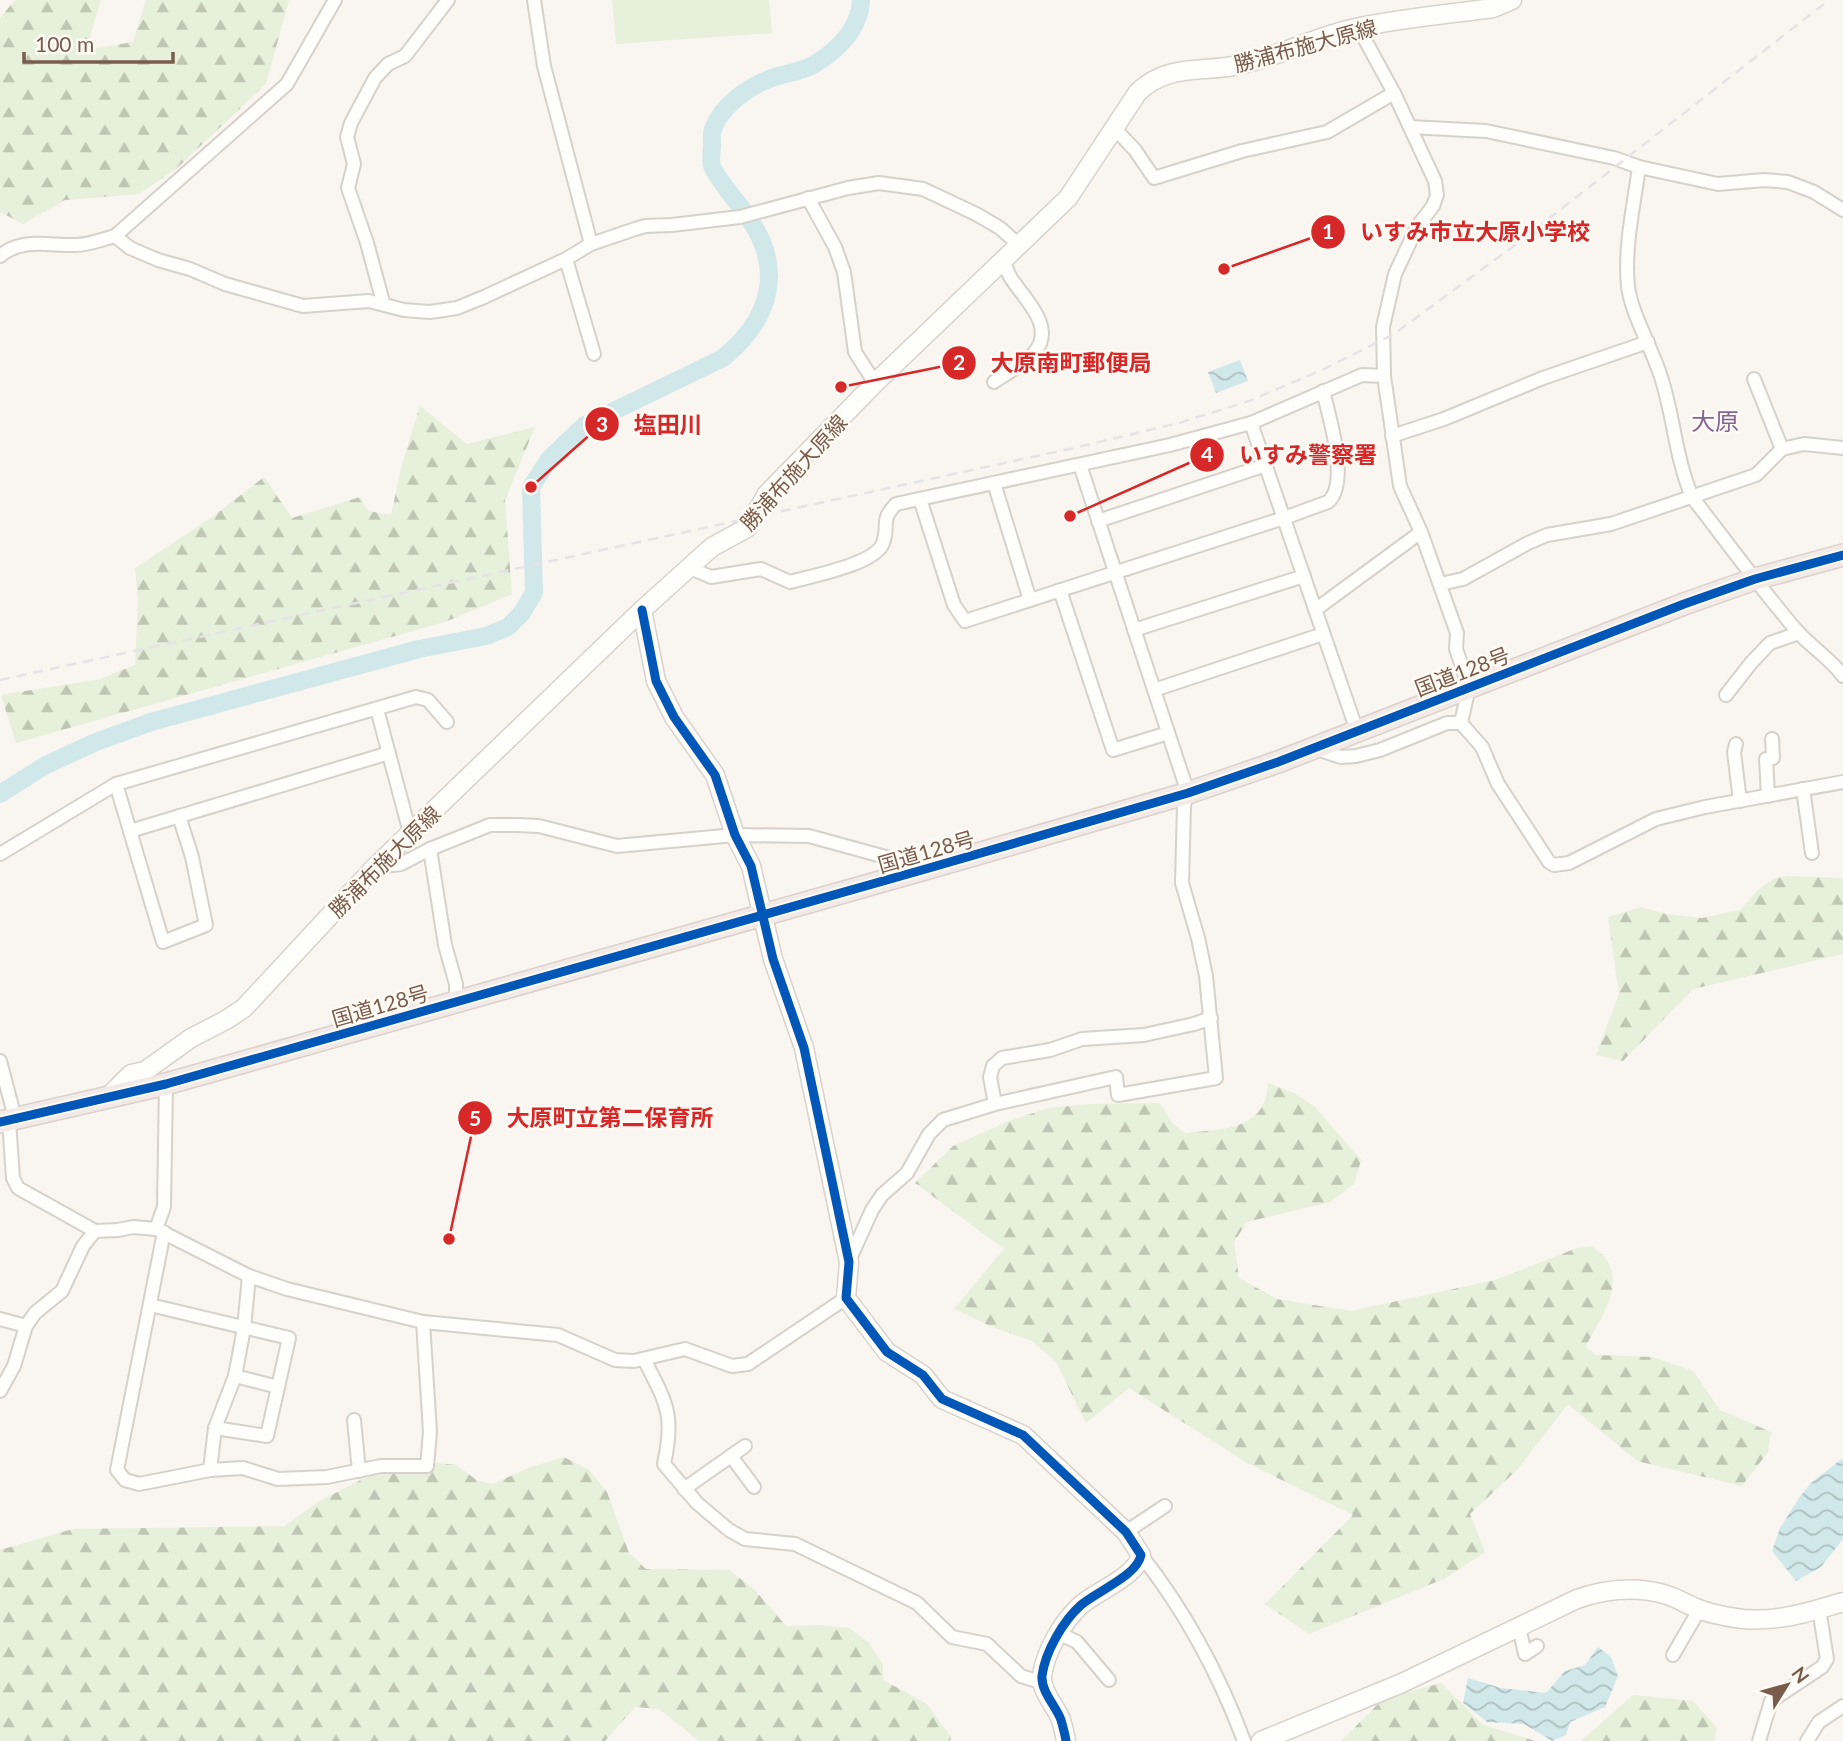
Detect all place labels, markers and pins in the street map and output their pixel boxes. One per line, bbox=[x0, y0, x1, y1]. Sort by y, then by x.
callout: いすみ市立大原小学校 bbox=[1311, 210, 1604, 254]
callout: 大原南町郵便局 bbox=[941, 341, 1165, 385]
callout: 塩田川 bbox=[584, 402, 716, 446]
callout: いすみ警察署 bbox=[1190, 433, 1391, 477]
callout: 大原町立第二保育所 bbox=[457, 1096, 727, 1140]

